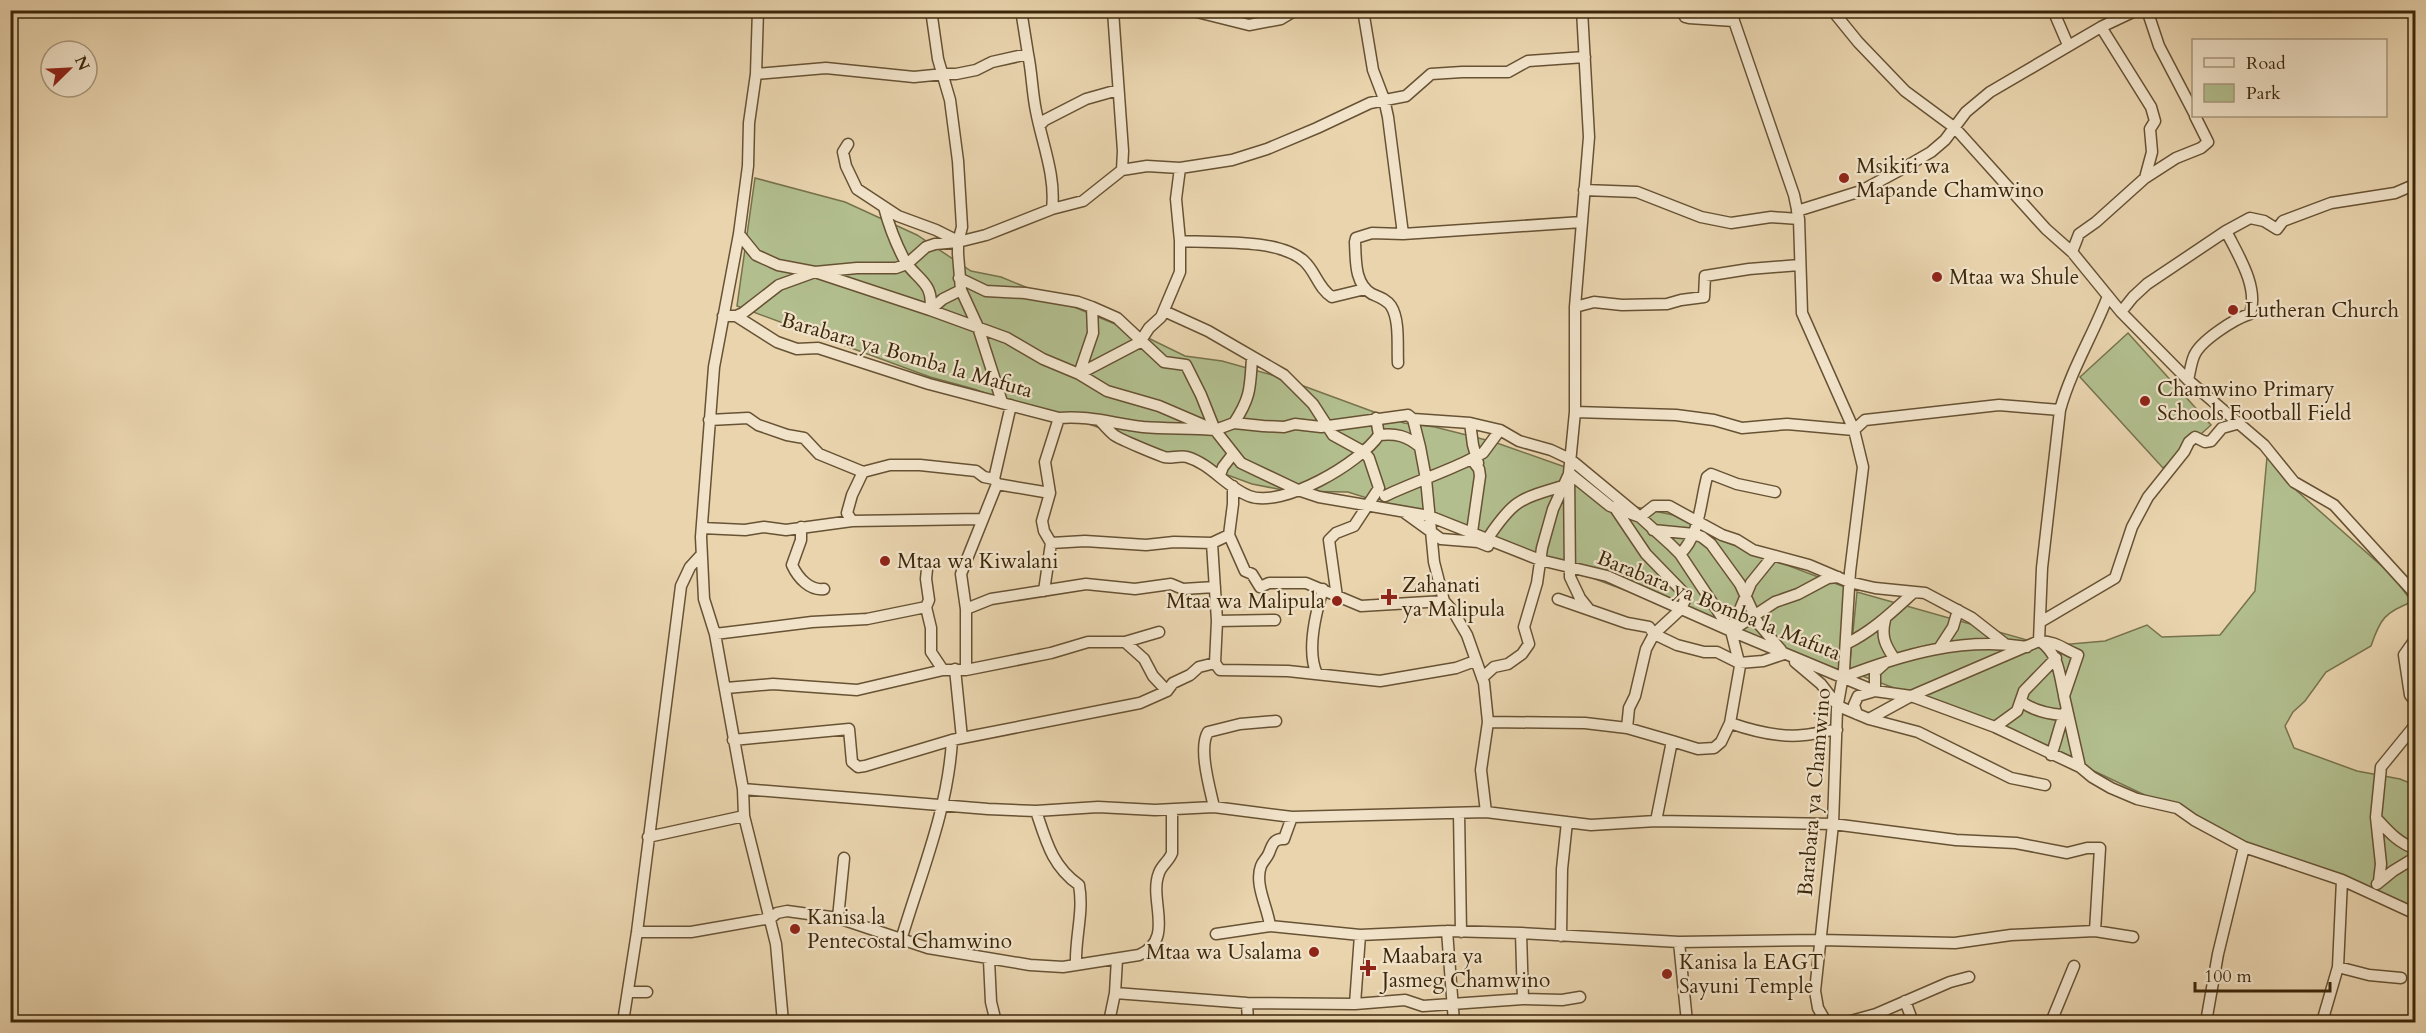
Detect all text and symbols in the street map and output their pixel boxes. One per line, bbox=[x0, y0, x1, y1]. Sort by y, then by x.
north arrow bbox=[39, 39, 99, 99]
legend bbox=[2192, 39, 2387, 117]
text: Road bbox=[2246, 51, 2286, 76]
text: N bbox=[69, 52, 95, 74]
text: Park bbox=[2246, 81, 2281, 106]
place label: Msikiti wa Mapande Chamwino bbox=[1856, 152, 2044, 205]
marker: Msikiti wa Mapande Chamwino bbox=[1837, 171, 1851, 185]
place label: Mtaa wa Shule bbox=[1949, 263, 2079, 292]
marker: Mtaa wa Shule bbox=[1930, 270, 1944, 284]
place label: Lutheran Church bbox=[2245, 296, 2400, 325]
marker: Lutheran Church bbox=[2226, 303, 2240, 317]
street label: Barabara ya Bomba la Mafuta bbox=[778, 306, 1036, 405]
place label: Chamwino Primary Schools Football Field bbox=[2157, 375, 2351, 428]
marker: Chamwino Primary Schools Football Field bbox=[2138, 394, 2152, 408]
street label: Barabara ya Bomba la Mafuta bbox=[1593, 543, 1845, 668]
place label: Mtaa wa Kiwalani bbox=[897, 547, 1059, 576]
marker: Mtaa wa Kiwalani bbox=[878, 554, 892, 568]
place label: Zahanati ya Malipula bbox=[1401, 571, 1505, 624]
place label: Mtaa wa Malipula bbox=[1166, 587, 1325, 616]
marker: Zahanati ya Malipula bbox=[1380, 588, 1398, 606]
marker: Mtaa wa Malipula bbox=[1330, 594, 1344, 608]
street label: Barabara ya Chamwino bbox=[1791, 687, 1838, 897]
place label: Kanisa la Pentecostal Chamwino bbox=[807, 903, 1012, 956]
marker: Kanisa la Pentecostal Chamwino bbox=[788, 922, 802, 936]
place label: Mtaa wa Usalama bbox=[1146, 938, 1302, 967]
place label: Maabara ya Jasmeg Chamwino bbox=[1379, 942, 1550, 995]
marker: Mtaa wa Usalama bbox=[1307, 945, 1321, 959]
place label: Kanisa la EAGT Sayuni Temple bbox=[1679, 948, 1823, 1001]
scale bar bbox=[2195, 955, 2330, 993]
marker: Maabara ya Jasmeg Chamwino bbox=[1359, 959, 1377, 977]
text: 100 m bbox=[2204, 964, 2252, 989]
marker: Kanisa la EAGT Sayuni Temple bbox=[1660, 967, 1674, 981]

